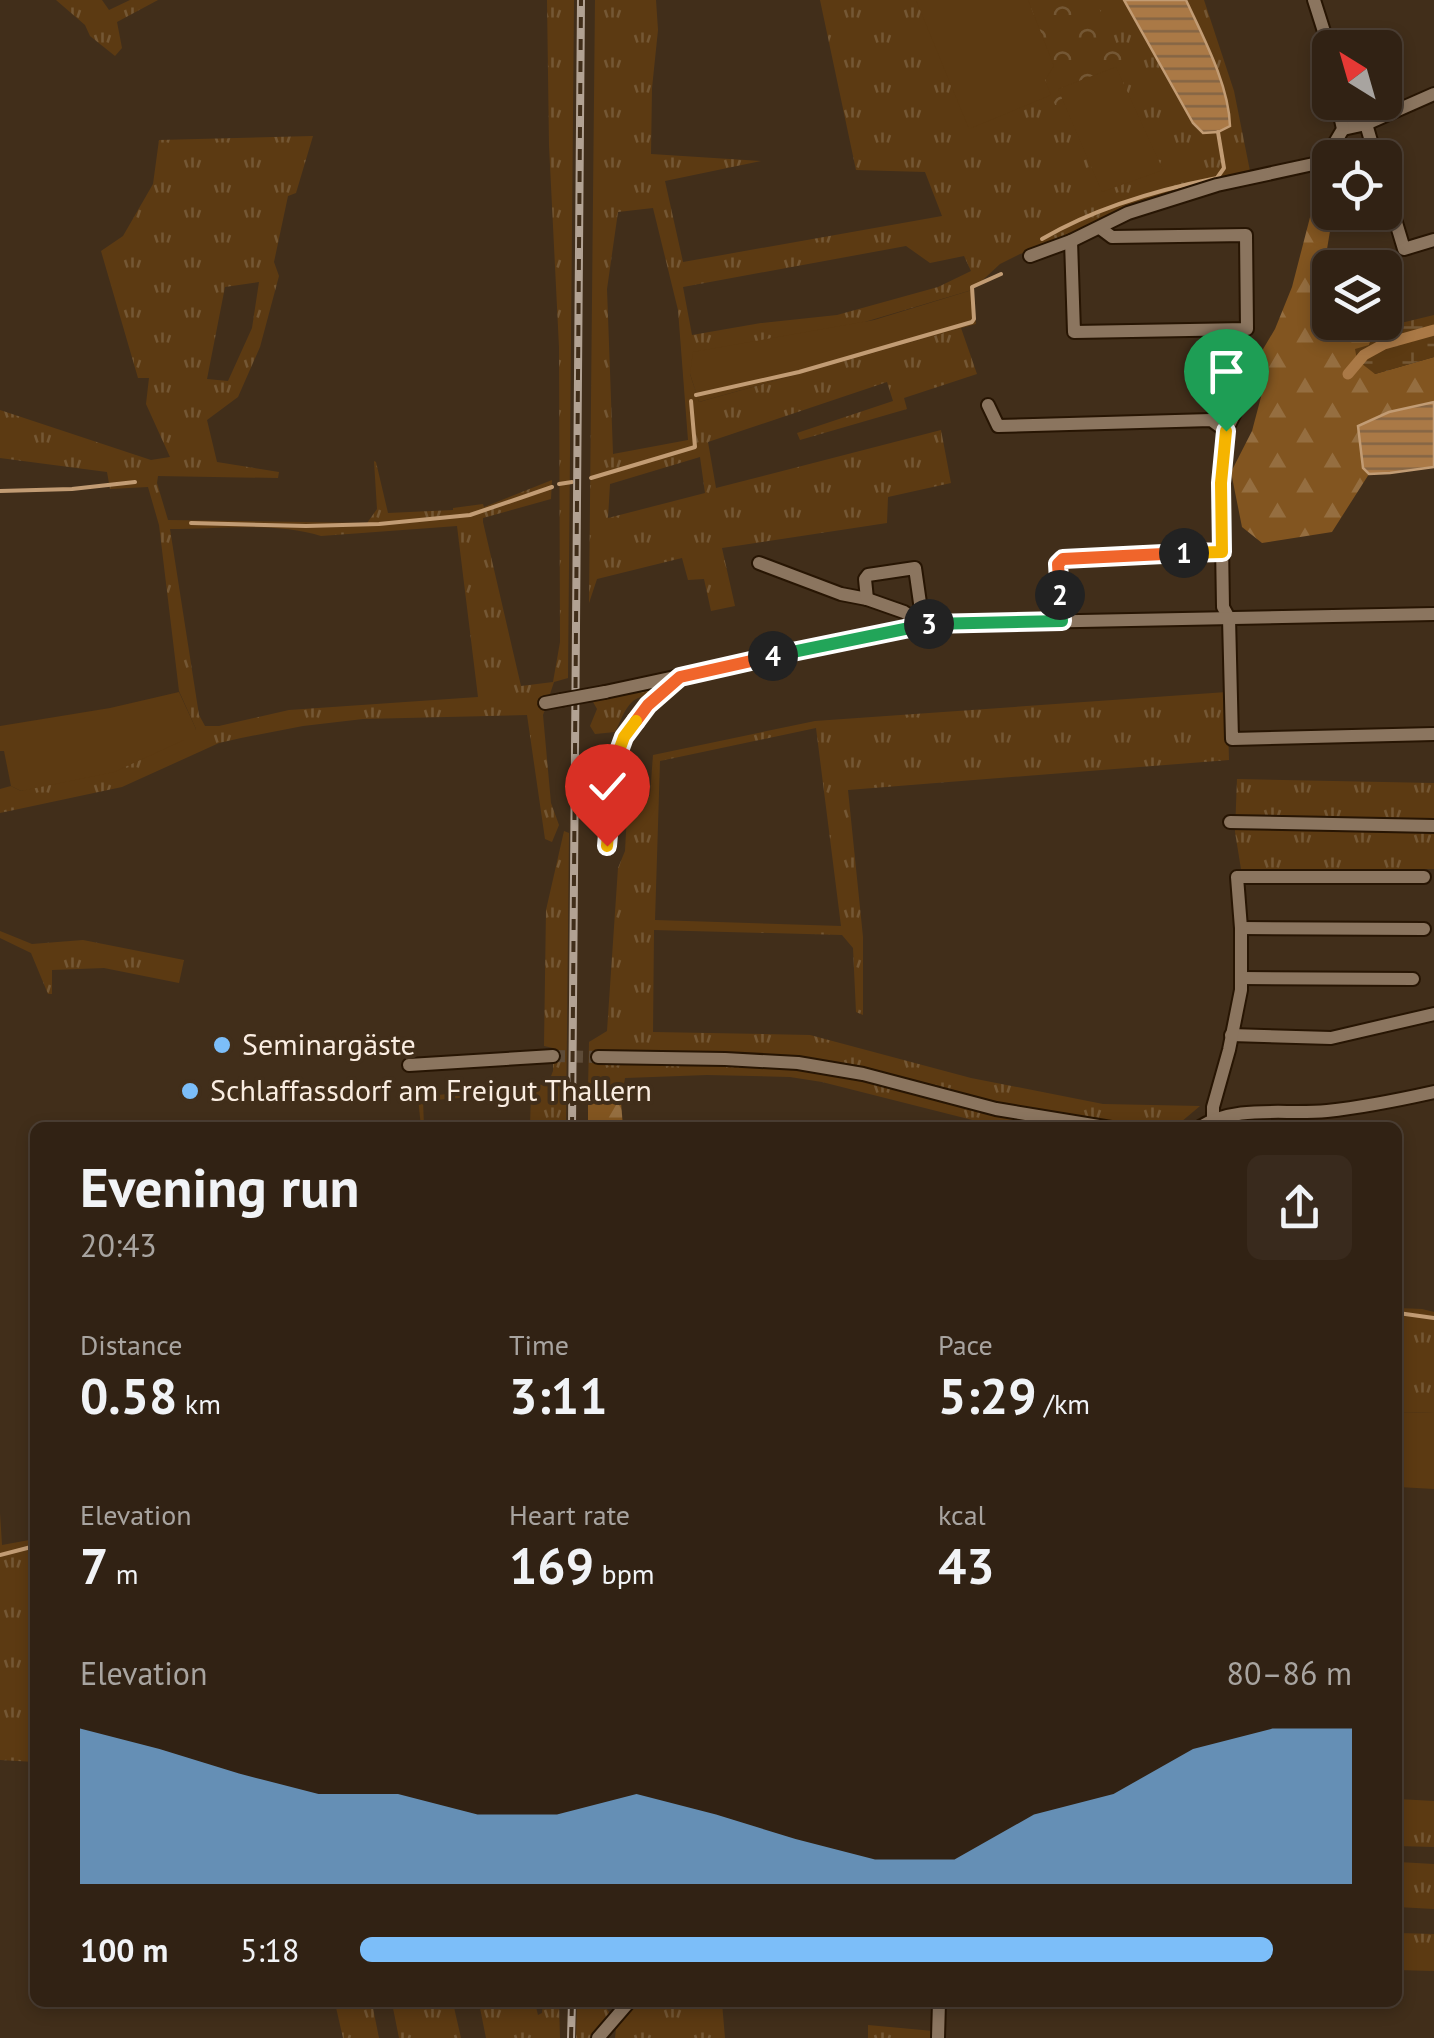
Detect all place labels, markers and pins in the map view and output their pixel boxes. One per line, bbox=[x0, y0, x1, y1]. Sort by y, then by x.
pin bbox=[1184, 329, 1269, 432]
pin: 1 bbox=[1159, 528, 1209, 578]
pin: 2 bbox=[1035, 570, 1085, 620]
pin: 3 bbox=[904, 599, 954, 649]
pin: 4 bbox=[748, 631, 798, 681]
pin bbox=[565, 744, 650, 847]
place label: Seminargäste bbox=[242, 1024, 416, 1063]
marker: Seminargäste bbox=[211, 1034, 233, 1056]
place label: Schlaffassdorf am Freigut Thallern bbox=[210, 1070, 652, 1109]
marker: Schlaffassdorf am Freigut Thallern bbox=[179, 1080, 201, 1102]

